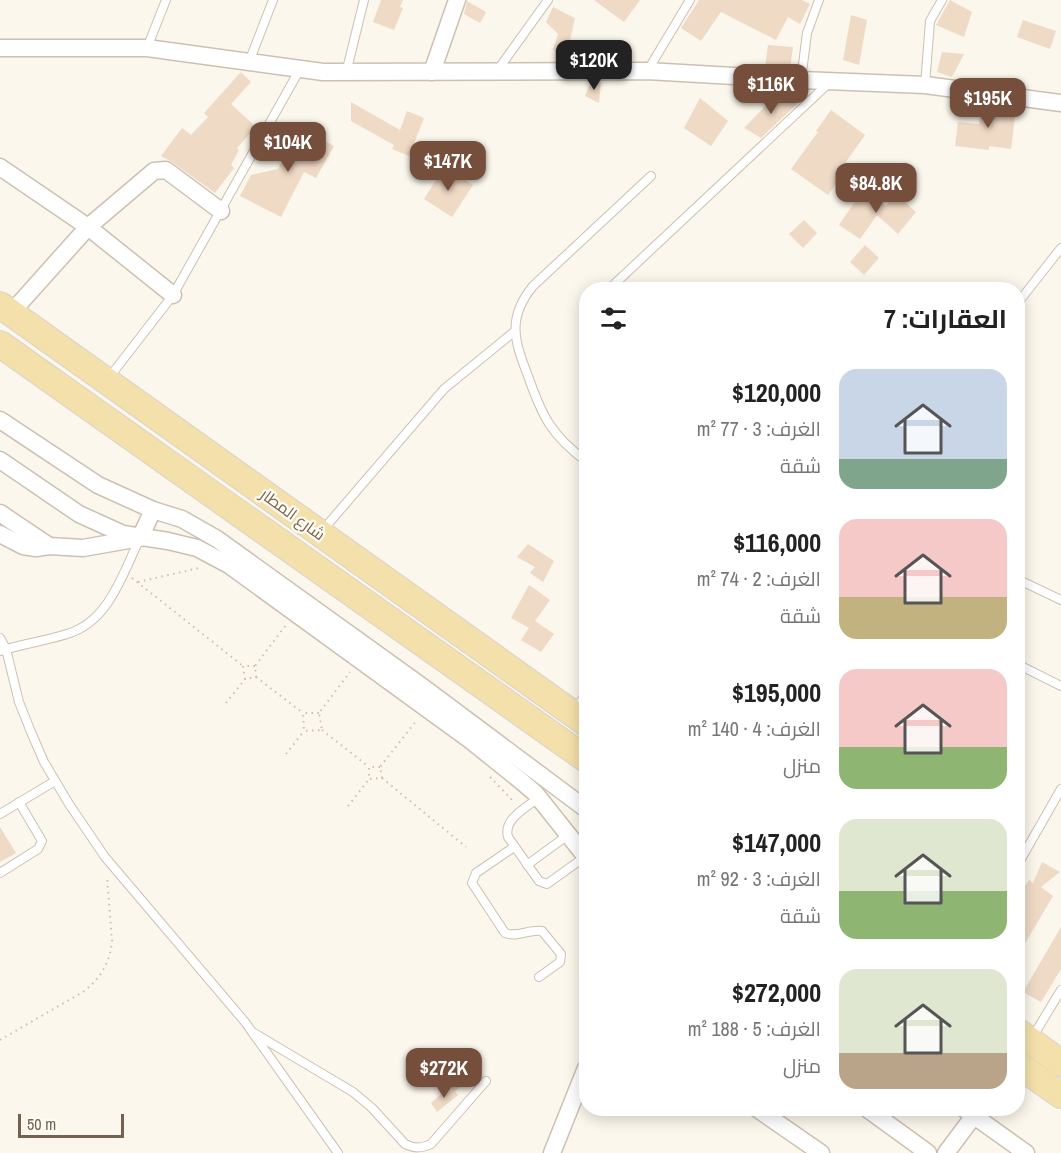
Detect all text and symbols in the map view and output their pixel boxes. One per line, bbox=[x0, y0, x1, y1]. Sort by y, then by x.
pin: $120K bbox=[552, 40, 636, 91]
text: $120K bbox=[570, 46, 618, 73]
pin: $116K bbox=[729, 64, 813, 115]
text: $116K bbox=[747, 70, 795, 97]
pin: $195K bbox=[946, 78, 1030, 129]
text: $195K bbox=[964, 84, 1012, 111]
pin: $104K bbox=[246, 122, 330, 173]
text: $104K bbox=[264, 128, 312, 155]
pin: $147K bbox=[406, 141, 490, 192]
text: $147K bbox=[424, 147, 472, 174]
pin: $84.8K bbox=[827, 163, 925, 214]
text: $84.8K bbox=[850, 169, 902, 196]
text: العقارات: 7 bbox=[884, 301, 1007, 336]
icon: filters bbox=[597, 302, 630, 335]
text: $120,000 bbox=[732, 375, 821, 410]
icon: home bbox=[887, 393, 959, 465]
text: الغرف: 3 · 77 m² bbox=[697, 415, 821, 442]
text: شقة bbox=[780, 452, 821, 479]
street label: شارع المطار bbox=[255, 482, 330, 546]
text: $116,000 bbox=[733, 525, 821, 560]
icon: home bbox=[887, 543, 959, 615]
text: الغرف: 2 · 74 m² bbox=[697, 565, 821, 592]
text: شقة bbox=[780, 602, 821, 629]
text: $195,000 bbox=[732, 675, 821, 710]
icon: home bbox=[887, 693, 959, 765]
text: الغرف: 4 · 140 m² bbox=[688, 715, 821, 742]
text: منزل bbox=[783, 752, 821, 779]
text: $147,000 bbox=[732, 825, 821, 860]
icon: home bbox=[887, 843, 959, 915]
text: الغرف: 3 · 92 m² bbox=[697, 865, 821, 892]
text: شقة bbox=[780, 902, 821, 929]
text: $272,000 bbox=[732, 975, 821, 1010]
icon: home bbox=[887, 993, 959, 1065]
text: الغرف: 5 · 188 m² bbox=[688, 1015, 821, 1042]
pin: $272K bbox=[402, 1048, 486, 1099]
text: منزل bbox=[783, 1052, 821, 1079]
text: $272K bbox=[420, 1054, 468, 1081]
scale bar bbox=[18, 1111, 124, 1138]
text: 50 m bbox=[27, 1113, 56, 1135]

